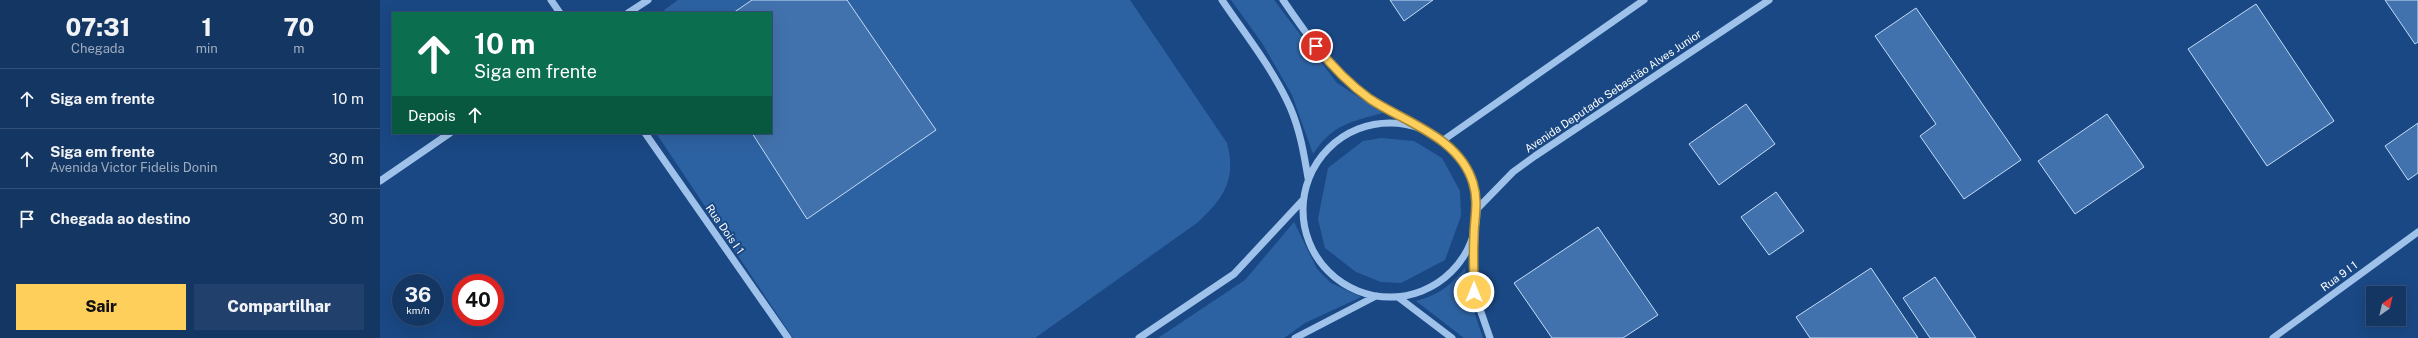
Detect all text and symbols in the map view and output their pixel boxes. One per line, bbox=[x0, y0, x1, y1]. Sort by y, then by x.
text: 07:31 bbox=[66, 13, 130, 41]
text: 1 bbox=[202, 13, 212, 41]
text: 70 bbox=[283, 13, 314, 41]
text: 10 m bbox=[474, 27, 535, 60]
street label: Avenida Deputado Sebastião Alves Junior bbox=[1522, 27, 1704, 155]
icon: ahead bbox=[408, 28, 460, 80]
pin bbox=[1299, 29, 1333, 63]
icon: arrive bbox=[1305, 35, 1327, 57]
text: Chegada bbox=[71, 41, 125, 56]
text: min bbox=[196, 41, 218, 56]
text: m bbox=[293, 41, 305, 56]
text: Siga em frente bbox=[474, 61, 597, 82]
icon: ahead bbox=[16, 88, 38, 110]
text: Siga em frente bbox=[50, 90, 155, 107]
text: 10 m bbox=[332, 90, 364, 107]
icon: ahead bbox=[464, 104, 486, 126]
text: Depois bbox=[408, 107, 456, 124]
text: Siga em frente bbox=[50, 143, 155, 160]
icon: ahead bbox=[16, 148, 38, 170]
text: 30 m bbox=[329, 150, 364, 167]
text: Avenida Victor Fidelis Donin bbox=[50, 160, 217, 175]
street label: Rua Dois I 1 bbox=[704, 202, 746, 256]
icon: arrive bbox=[16, 208, 38, 230]
text: Chegada ao destino bbox=[50, 210, 191, 227]
text: 30 m bbox=[329, 210, 364, 227]
street label: Rua 9 I 1 bbox=[2318, 259, 2360, 293]
position arrow bbox=[1453, 271, 1495, 313]
speed limit sign: 40 bbox=[452, 274, 504, 326]
text: 36 bbox=[405, 283, 431, 307]
button: Sair bbox=[16, 284, 186, 330]
button: Compartilhar bbox=[194, 284, 364, 330]
north arrow bbox=[2366, 286, 2406, 326]
map controls bbox=[2366, 286, 2406, 326]
text: km/h bbox=[406, 304, 430, 316]

